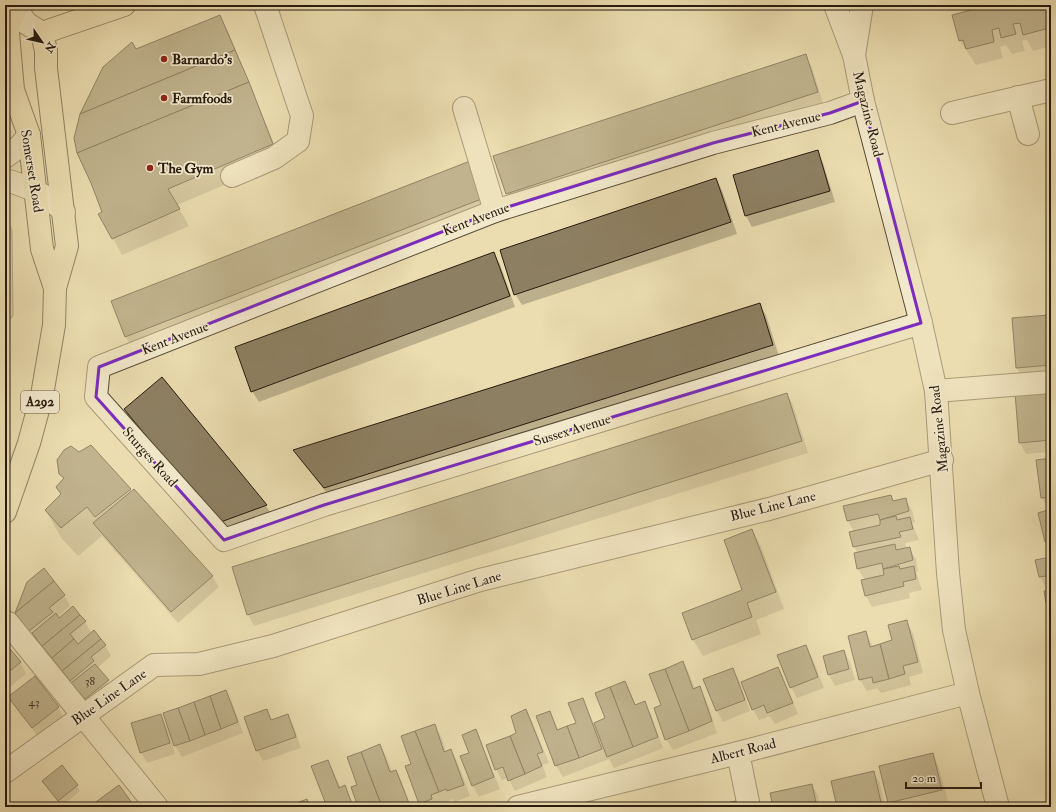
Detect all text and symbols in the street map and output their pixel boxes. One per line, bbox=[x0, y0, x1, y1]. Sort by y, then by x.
north arrow bbox=[22, 22, 62, 62]
text: N bbox=[41, 39, 59, 56]
place label: Barnardo's bbox=[172, 51, 232, 68]
marker: Barnardo's bbox=[159, 54, 169, 64]
street label: Magazine Road bbox=[849, 69, 887, 159]
place label: Farmfoods bbox=[172, 90, 232, 107]
marker: Farmfoods bbox=[159, 93, 169, 103]
street label: Kent Avenue bbox=[750, 107, 822, 141]
street label: Somerset Road bbox=[17, 128, 47, 214]
place label: The Gym bbox=[157, 160, 213, 178]
marker: The Gym bbox=[145, 163, 155, 173]
street label: Kent Avenue bbox=[440, 198, 512, 240]
street label: Kent Avenue bbox=[139, 317, 211, 359]
street label: Magazine Road bbox=[926, 384, 952, 473]
road number: A292 bbox=[21, 391, 59, 413]
street label: Sussex Avenue bbox=[531, 410, 613, 450]
street label: Sturges Road bbox=[119, 424, 181, 490]
street label: Blue Line Lane bbox=[728, 487, 818, 525]
street label: Blue Line Lane bbox=[415, 567, 503, 609]
street label: Blue Line Lane bbox=[68, 665, 150, 729]
house number: 38 bbox=[85, 674, 95, 689]
house number: 43 bbox=[28, 695, 40, 710]
street label: Albert Road bbox=[707, 735, 778, 768]
scale bar bbox=[906, 764, 981, 790]
text: 20 m bbox=[912, 771, 937, 786]

